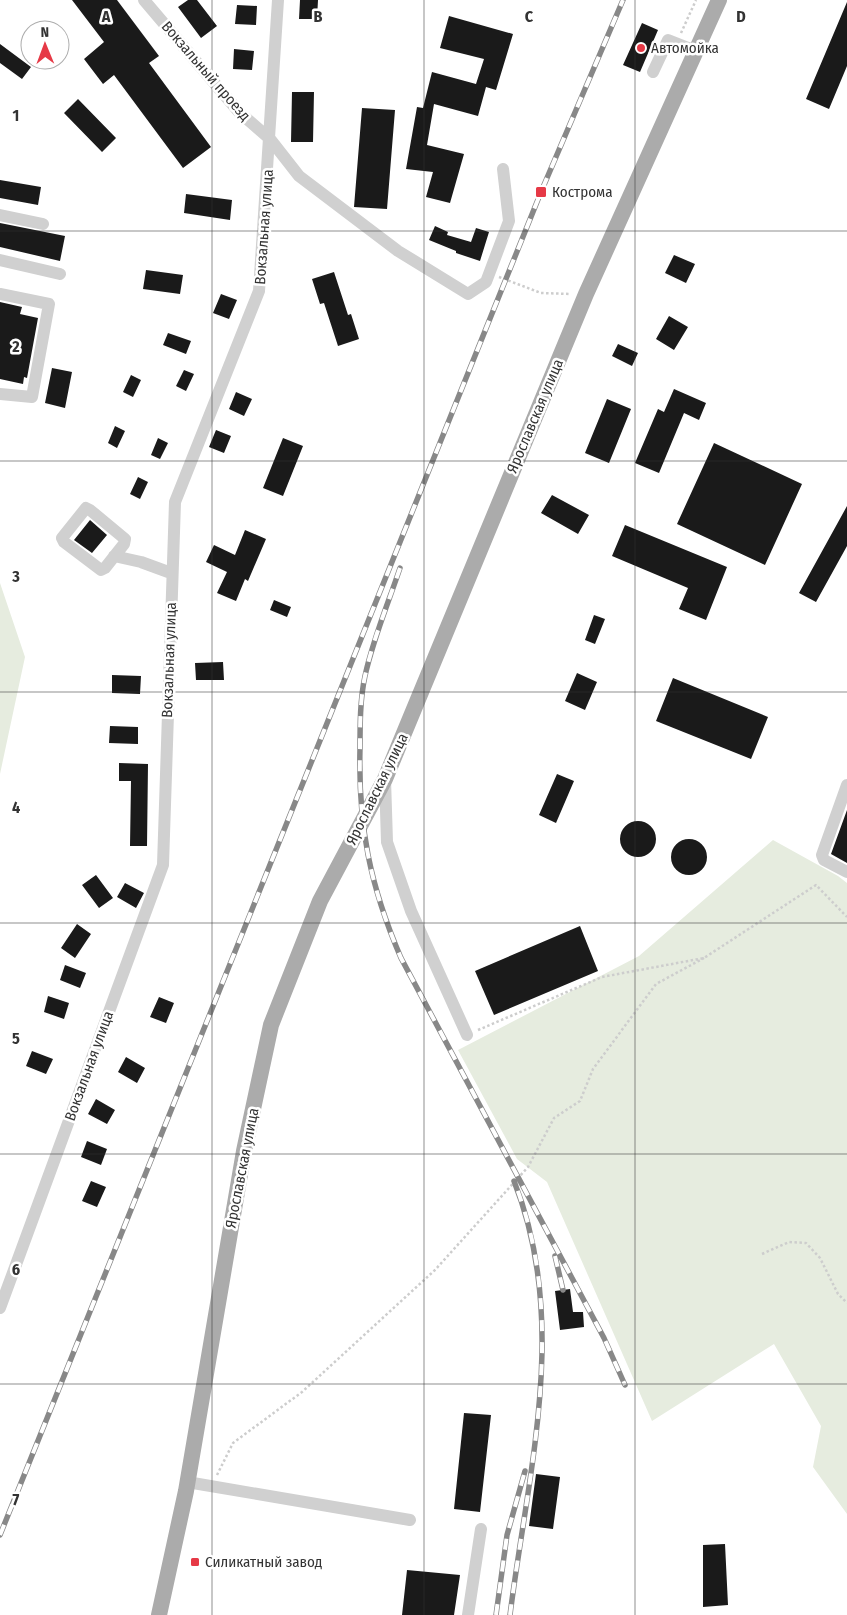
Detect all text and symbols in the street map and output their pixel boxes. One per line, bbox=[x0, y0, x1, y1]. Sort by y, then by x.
text: A bbox=[101, 7, 111, 26]
text: B bbox=[314, 7, 323, 26]
text: C bbox=[525, 7, 534, 26]
text: D bbox=[736, 7, 746, 26]
street label: Вокзальный проезд bbox=[158, 17, 254, 125]
north arrow bbox=[20, 20, 70, 70]
text: N bbox=[40, 24, 49, 41]
place label: Автомойка bbox=[651, 39, 719, 57]
marker: Автомойка bbox=[635, 42, 647, 54]
text: 1 bbox=[13, 106, 19, 125]
street label: Вокзальная улица bbox=[251, 169, 277, 285]
place label: Кострома bbox=[552, 183, 613, 201]
marker: Кострома bbox=[534, 185, 548, 199]
text: 2 bbox=[11, 337, 20, 356]
street label: Ярославская улица bbox=[503, 356, 567, 476]
text: 3 bbox=[11, 567, 20, 586]
street label: Вокзальная улица bbox=[158, 602, 180, 718]
street label: Ярославская улица bbox=[342, 730, 412, 848]
text: 4 bbox=[12, 798, 20, 817]
street label: Вокзальная улица bbox=[61, 1009, 117, 1123]
text: 5 bbox=[12, 1029, 20, 1048]
street label: Ярославская улица bbox=[222, 1106, 262, 1230]
text: 6 bbox=[12, 1260, 20, 1279]
text: 7 bbox=[13, 1490, 20, 1509]
place label: Силикатный завод bbox=[205, 1553, 322, 1571]
marker: Силикатный завод bbox=[189, 1556, 201, 1568]

